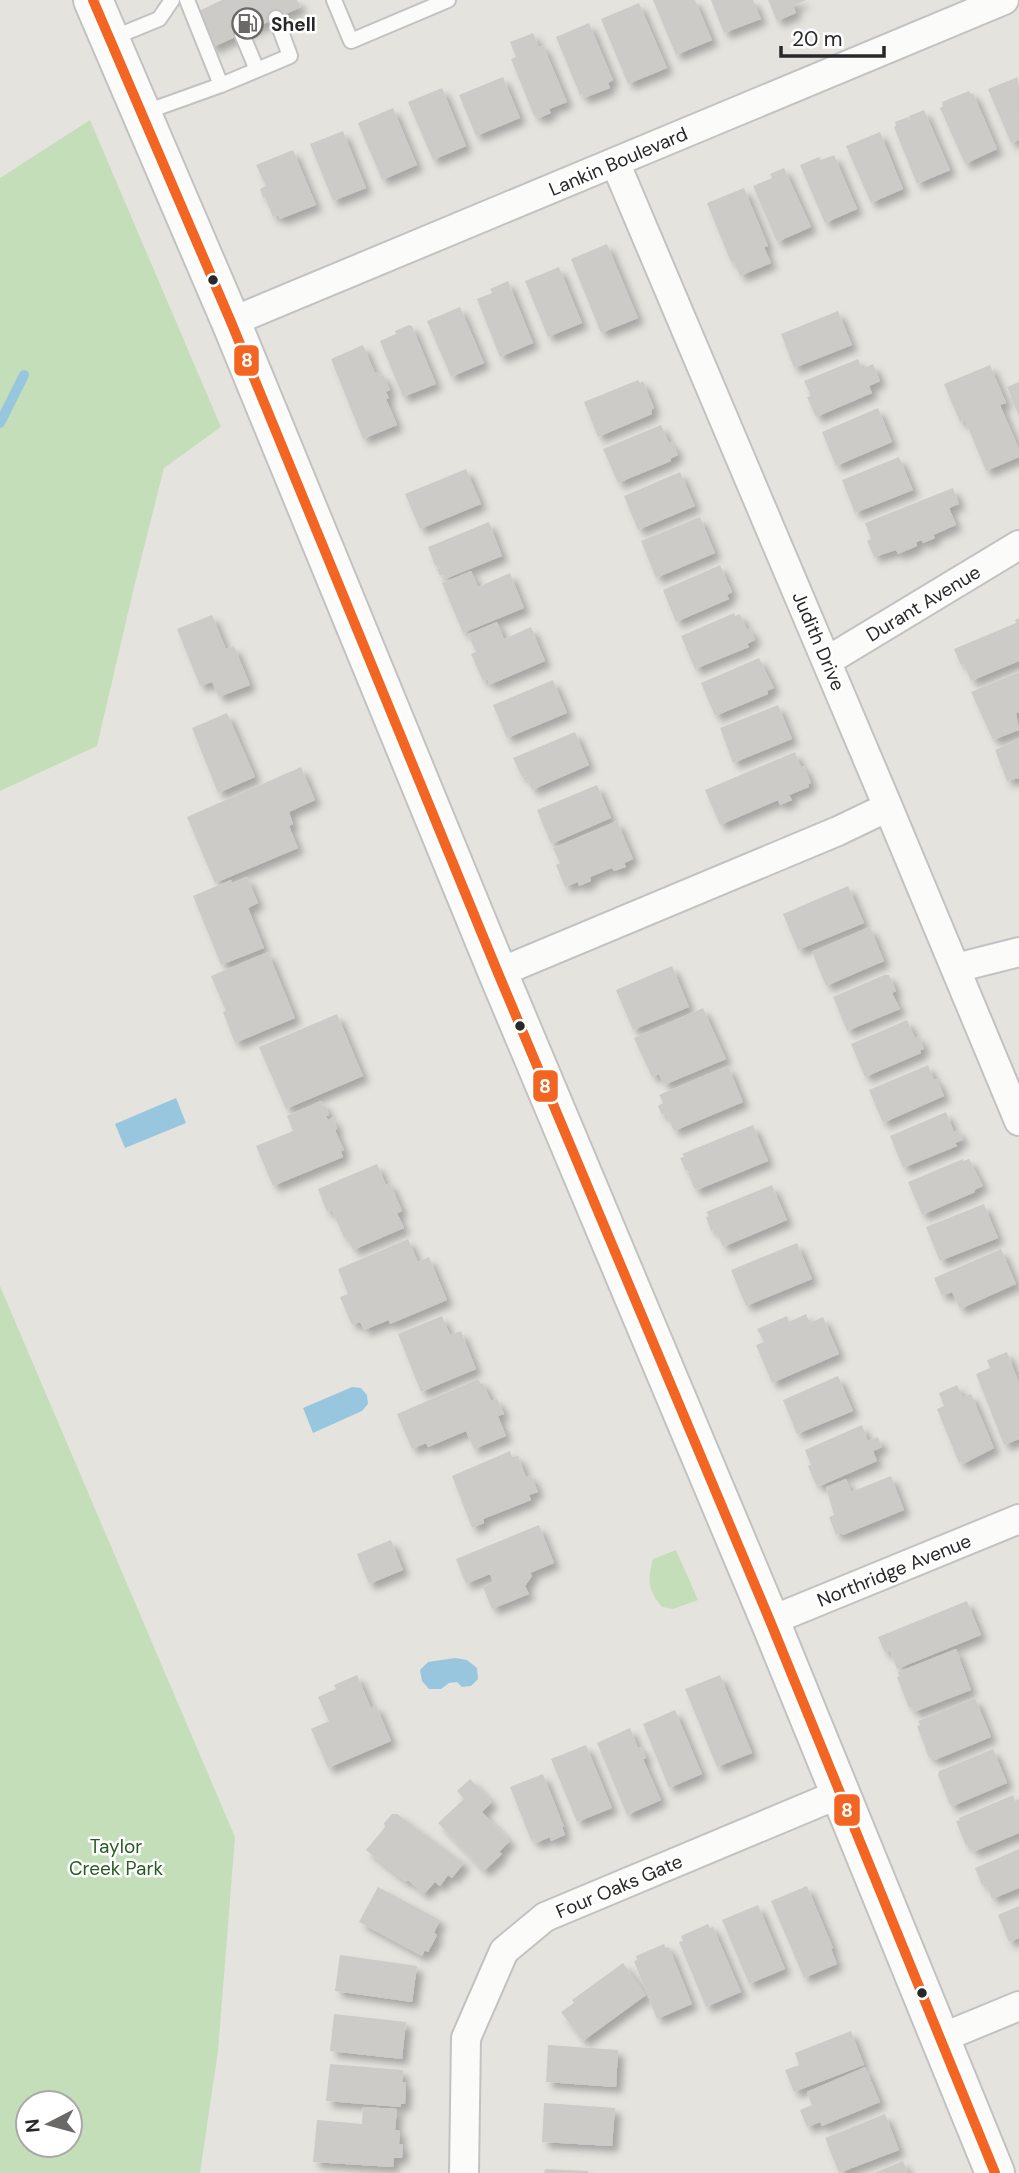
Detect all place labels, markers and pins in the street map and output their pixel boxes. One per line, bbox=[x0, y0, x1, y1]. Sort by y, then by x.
fuel station icon: Shell bbox=[231, 7, 265, 41]
place label: Shell bbox=[271, 12, 316, 37]
unlabelled marker bbox=[206, 273, 220, 287]
unlabelled marker bbox=[513, 1019, 527, 1033]
unlabelled marker bbox=[915, 1986, 929, 2000]

